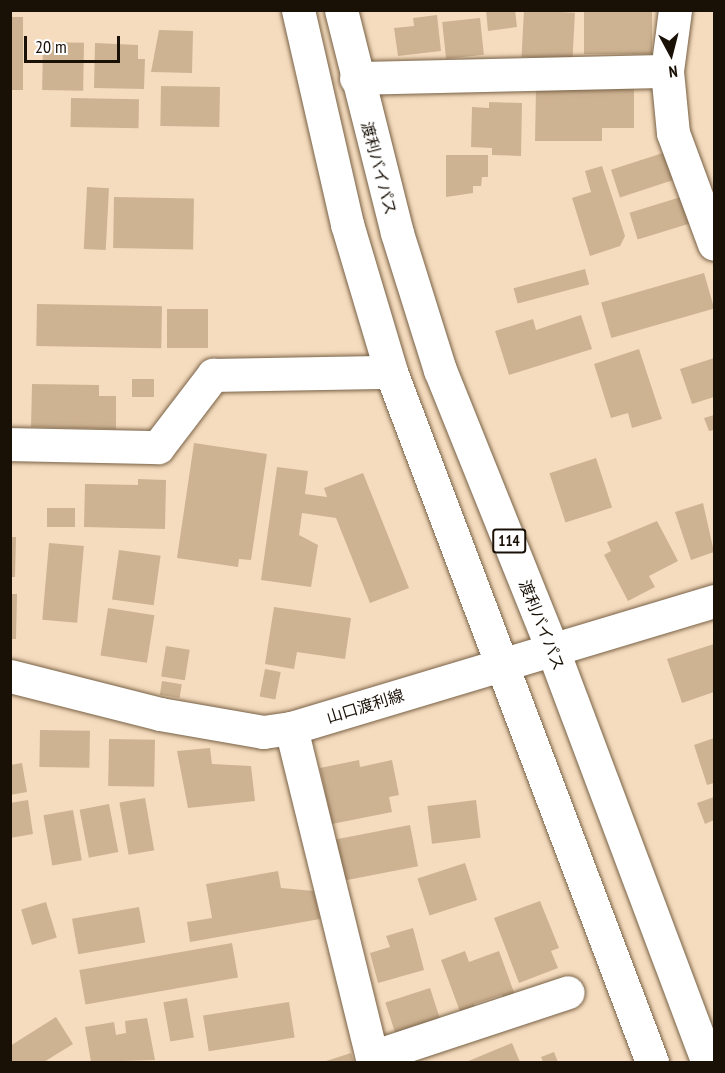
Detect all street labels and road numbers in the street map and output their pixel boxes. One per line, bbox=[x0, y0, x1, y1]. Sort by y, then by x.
street label: 渡利バイパス bbox=[357, 119, 401, 217]
road number: 114 bbox=[491, 529, 527, 553]
street label: 渡利バイパス bbox=[515, 577, 569, 673]
street label: 山口渡利線 bbox=[324, 685, 406, 727]

